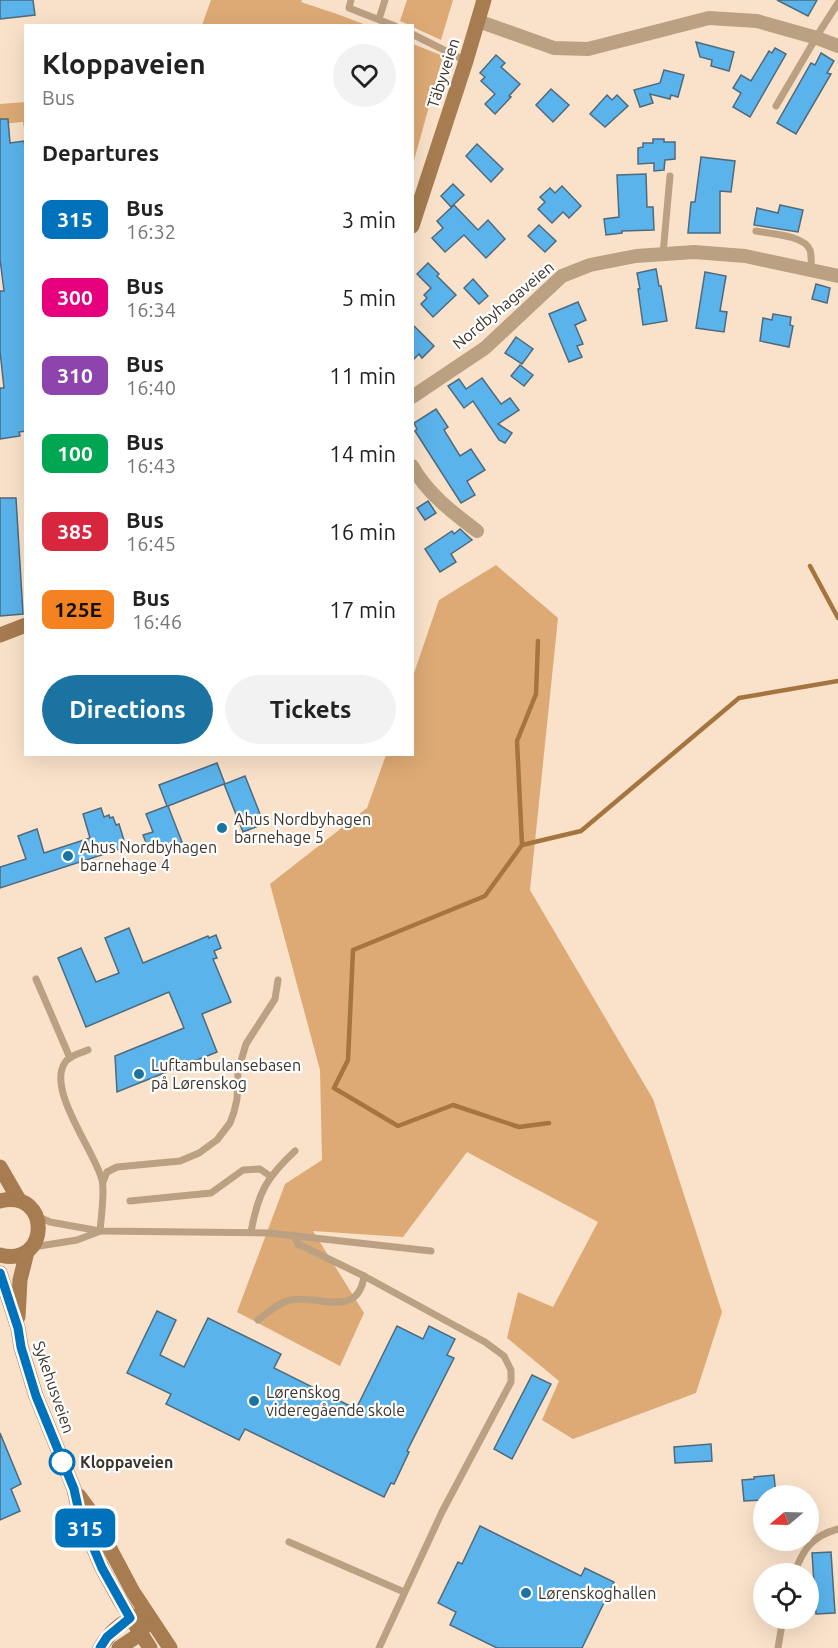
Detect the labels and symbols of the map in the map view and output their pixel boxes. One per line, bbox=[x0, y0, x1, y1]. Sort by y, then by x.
street label: Täbyveien bbox=[423, 36, 463, 110]
street label: Nordbyhagaveien bbox=[449, 257, 557, 353]
place label: Ahus Nordbyhagen barnehage 5 bbox=[234, 810, 371, 846]
marker: Ahus Nordbyhagen barnehage 5 bbox=[215, 821, 229, 835]
place label: Ahus Nordbyhagen barnehage 4 bbox=[80, 838, 217, 874]
marker: Ahus Nordbyhagen barnehage 4 bbox=[61, 849, 75, 863]
place label: Luftambulansebasen på Lørenskog bbox=[151, 1056, 301, 1092]
marker: Luftambulansebasen på Lørenskog bbox=[132, 1067, 146, 1081]
street label: Sykehusveien bbox=[30, 1339, 78, 1435]
place label: Lørenskog videregående skole bbox=[266, 1383, 405, 1419]
marker: Lørenskog videregående skole bbox=[247, 1394, 261, 1408]
marker: Kloppaveien bbox=[49, 1449, 75, 1475]
place label: Kloppaveien bbox=[80, 1453, 173, 1471]
north arrow bbox=[753, 1485, 819, 1551]
line badge: 315 bbox=[50, 1508, 119, 1547]
place label: Lørenskoghallen bbox=[538, 1584, 657, 1602]
marker: Lørenskoghallen bbox=[519, 1586, 533, 1600]

